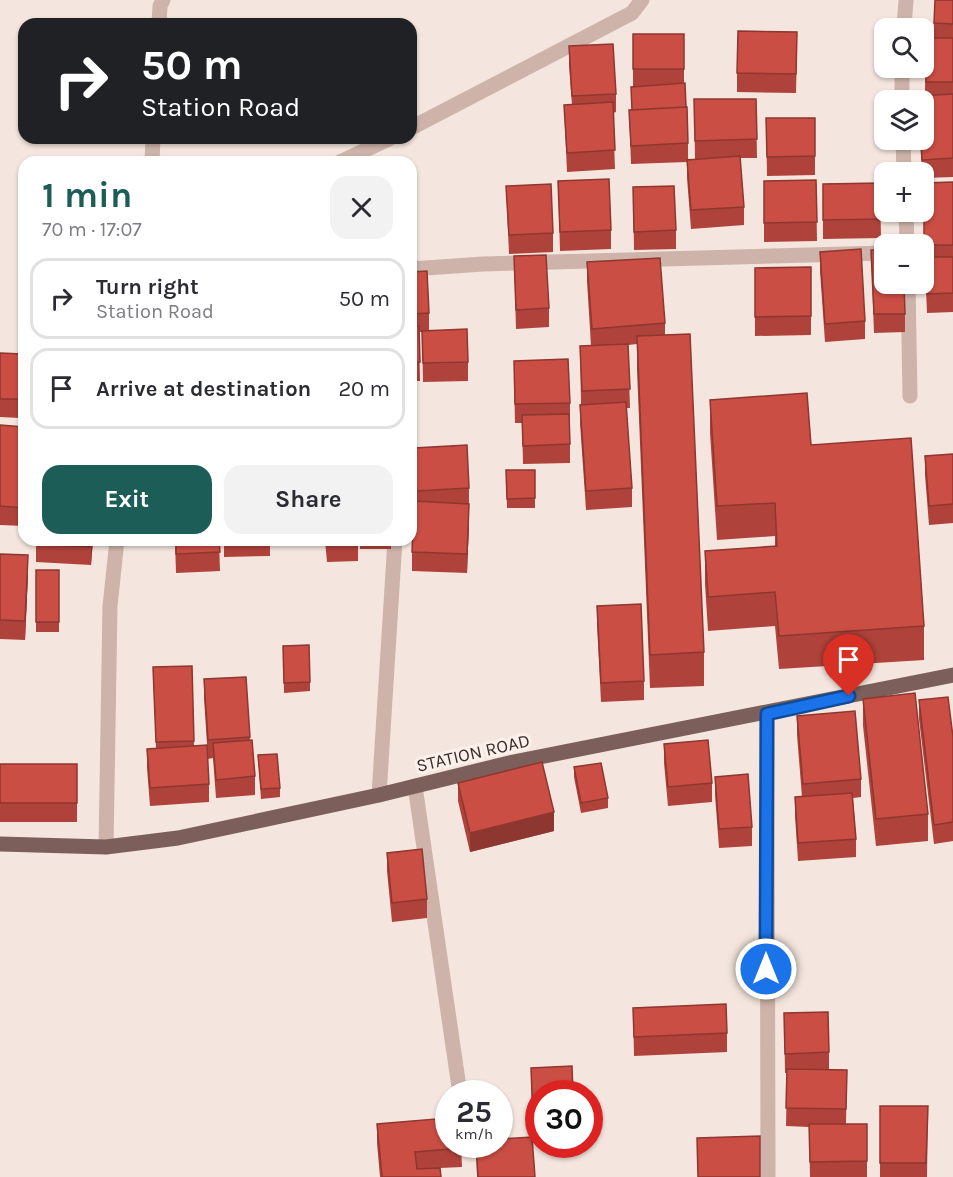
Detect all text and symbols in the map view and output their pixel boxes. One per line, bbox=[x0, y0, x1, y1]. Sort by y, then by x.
map controls bbox=[874, 18, 934, 294]
button: search bbox=[874, 18, 934, 78]
text: 50 m bbox=[141, 40, 243, 90]
icon: right bbox=[42, 42, 120, 120]
button: layers bbox=[874, 90, 934, 150]
text: Station Road bbox=[141, 91, 300, 123]
button: + bbox=[874, 162, 934, 222]
text: 1 min bbox=[42, 174, 132, 216]
button: close bbox=[330, 176, 393, 239]
text: 70 m · 17:07 bbox=[42, 218, 142, 241]
button: − bbox=[874, 234, 934, 294]
text: Turn right bbox=[96, 274, 199, 300]
icon: right bbox=[45, 282, 78, 315]
text: 50 m bbox=[339, 286, 390, 312]
text: Station Road bbox=[96, 300, 214, 323]
icon: arrive bbox=[45, 372, 78, 405]
text: Arrive at destination bbox=[96, 376, 311, 402]
text: 20 m bbox=[338, 376, 390, 402]
button: Exit bbox=[42, 465, 212, 534]
button: Share bbox=[224, 465, 393, 534]
pin bbox=[823, 634, 874, 696]
icon: arrive bbox=[832, 643, 865, 676]
street label: STATION ROAD bbox=[414, 729, 532, 777]
position arrow bbox=[734, 937, 798, 1001]
speed limit sign: 30 bbox=[525, 1080, 603, 1158]
text: 25 bbox=[456, 1094, 492, 1130]
text: km/h bbox=[455, 1125, 493, 1143]

